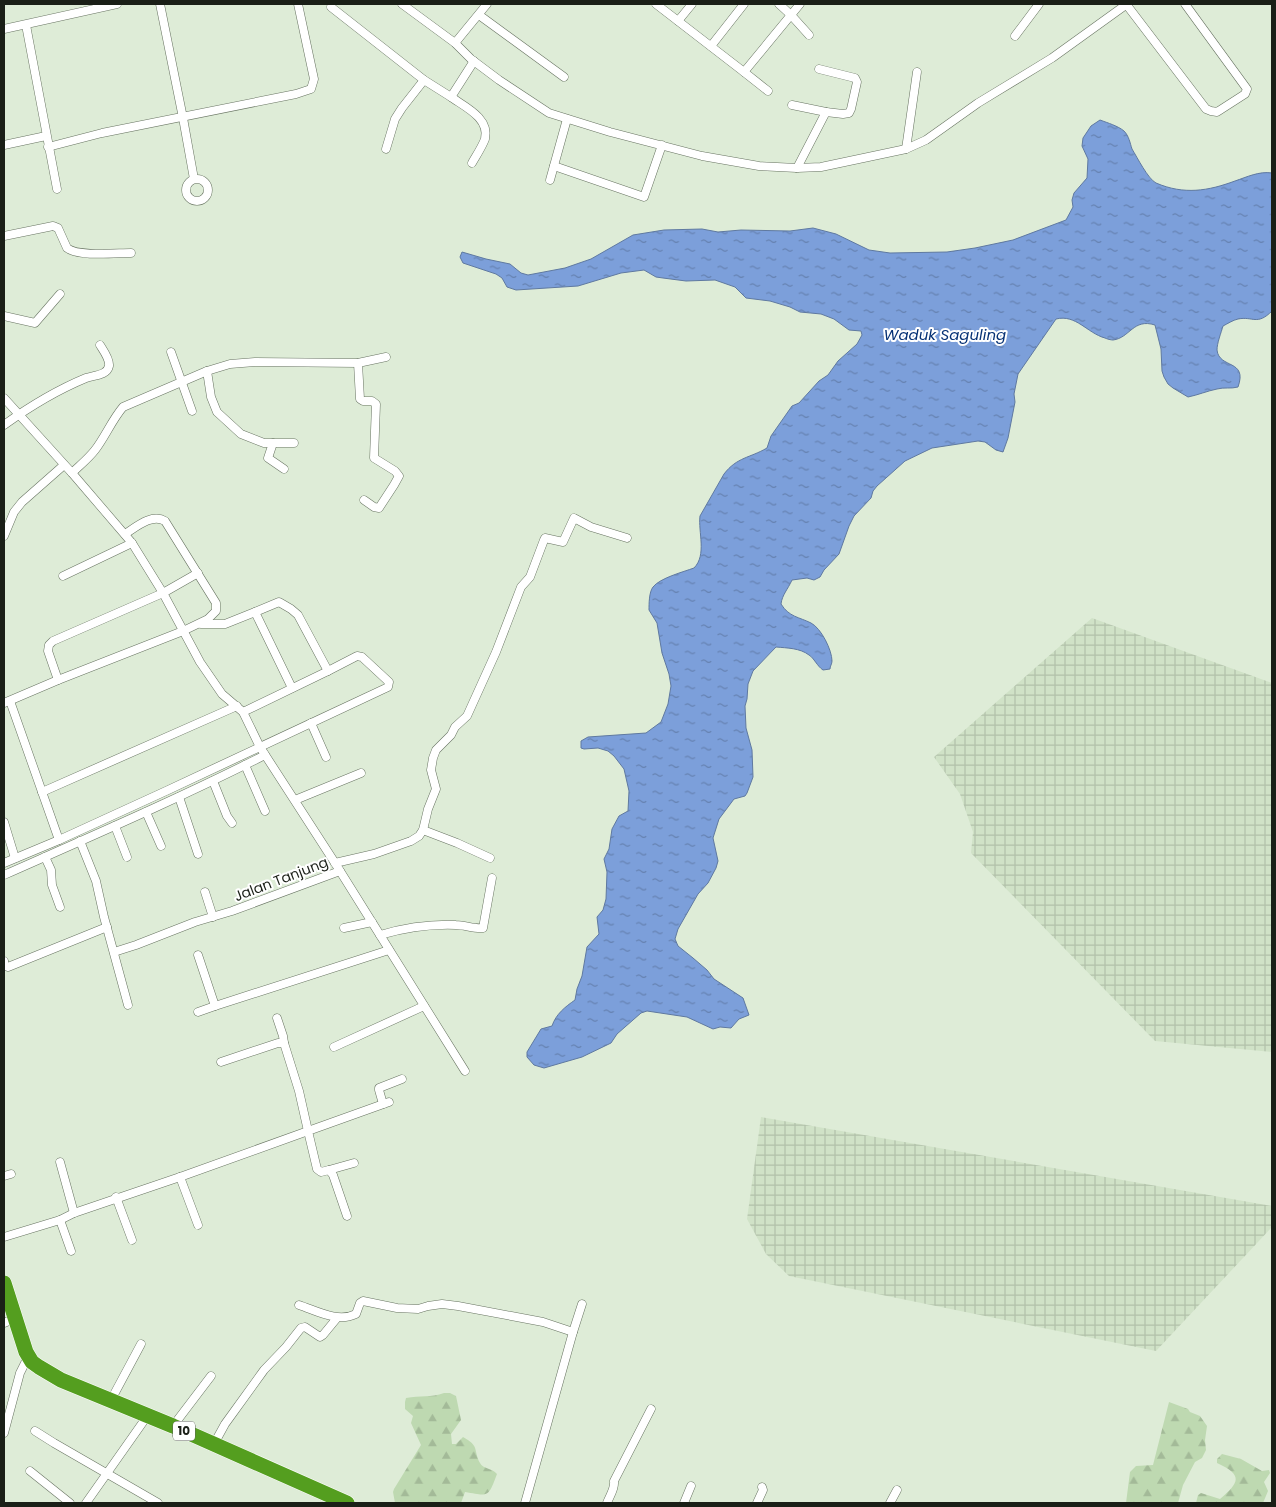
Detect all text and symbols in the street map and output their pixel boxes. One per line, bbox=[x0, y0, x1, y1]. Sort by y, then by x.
water label: Waduk Saguling bbox=[884, 324, 1006, 345]
street label: Jalan Tanjung bbox=[231, 852, 331, 906]
road number: 10 bbox=[173, 1422, 195, 1440]

